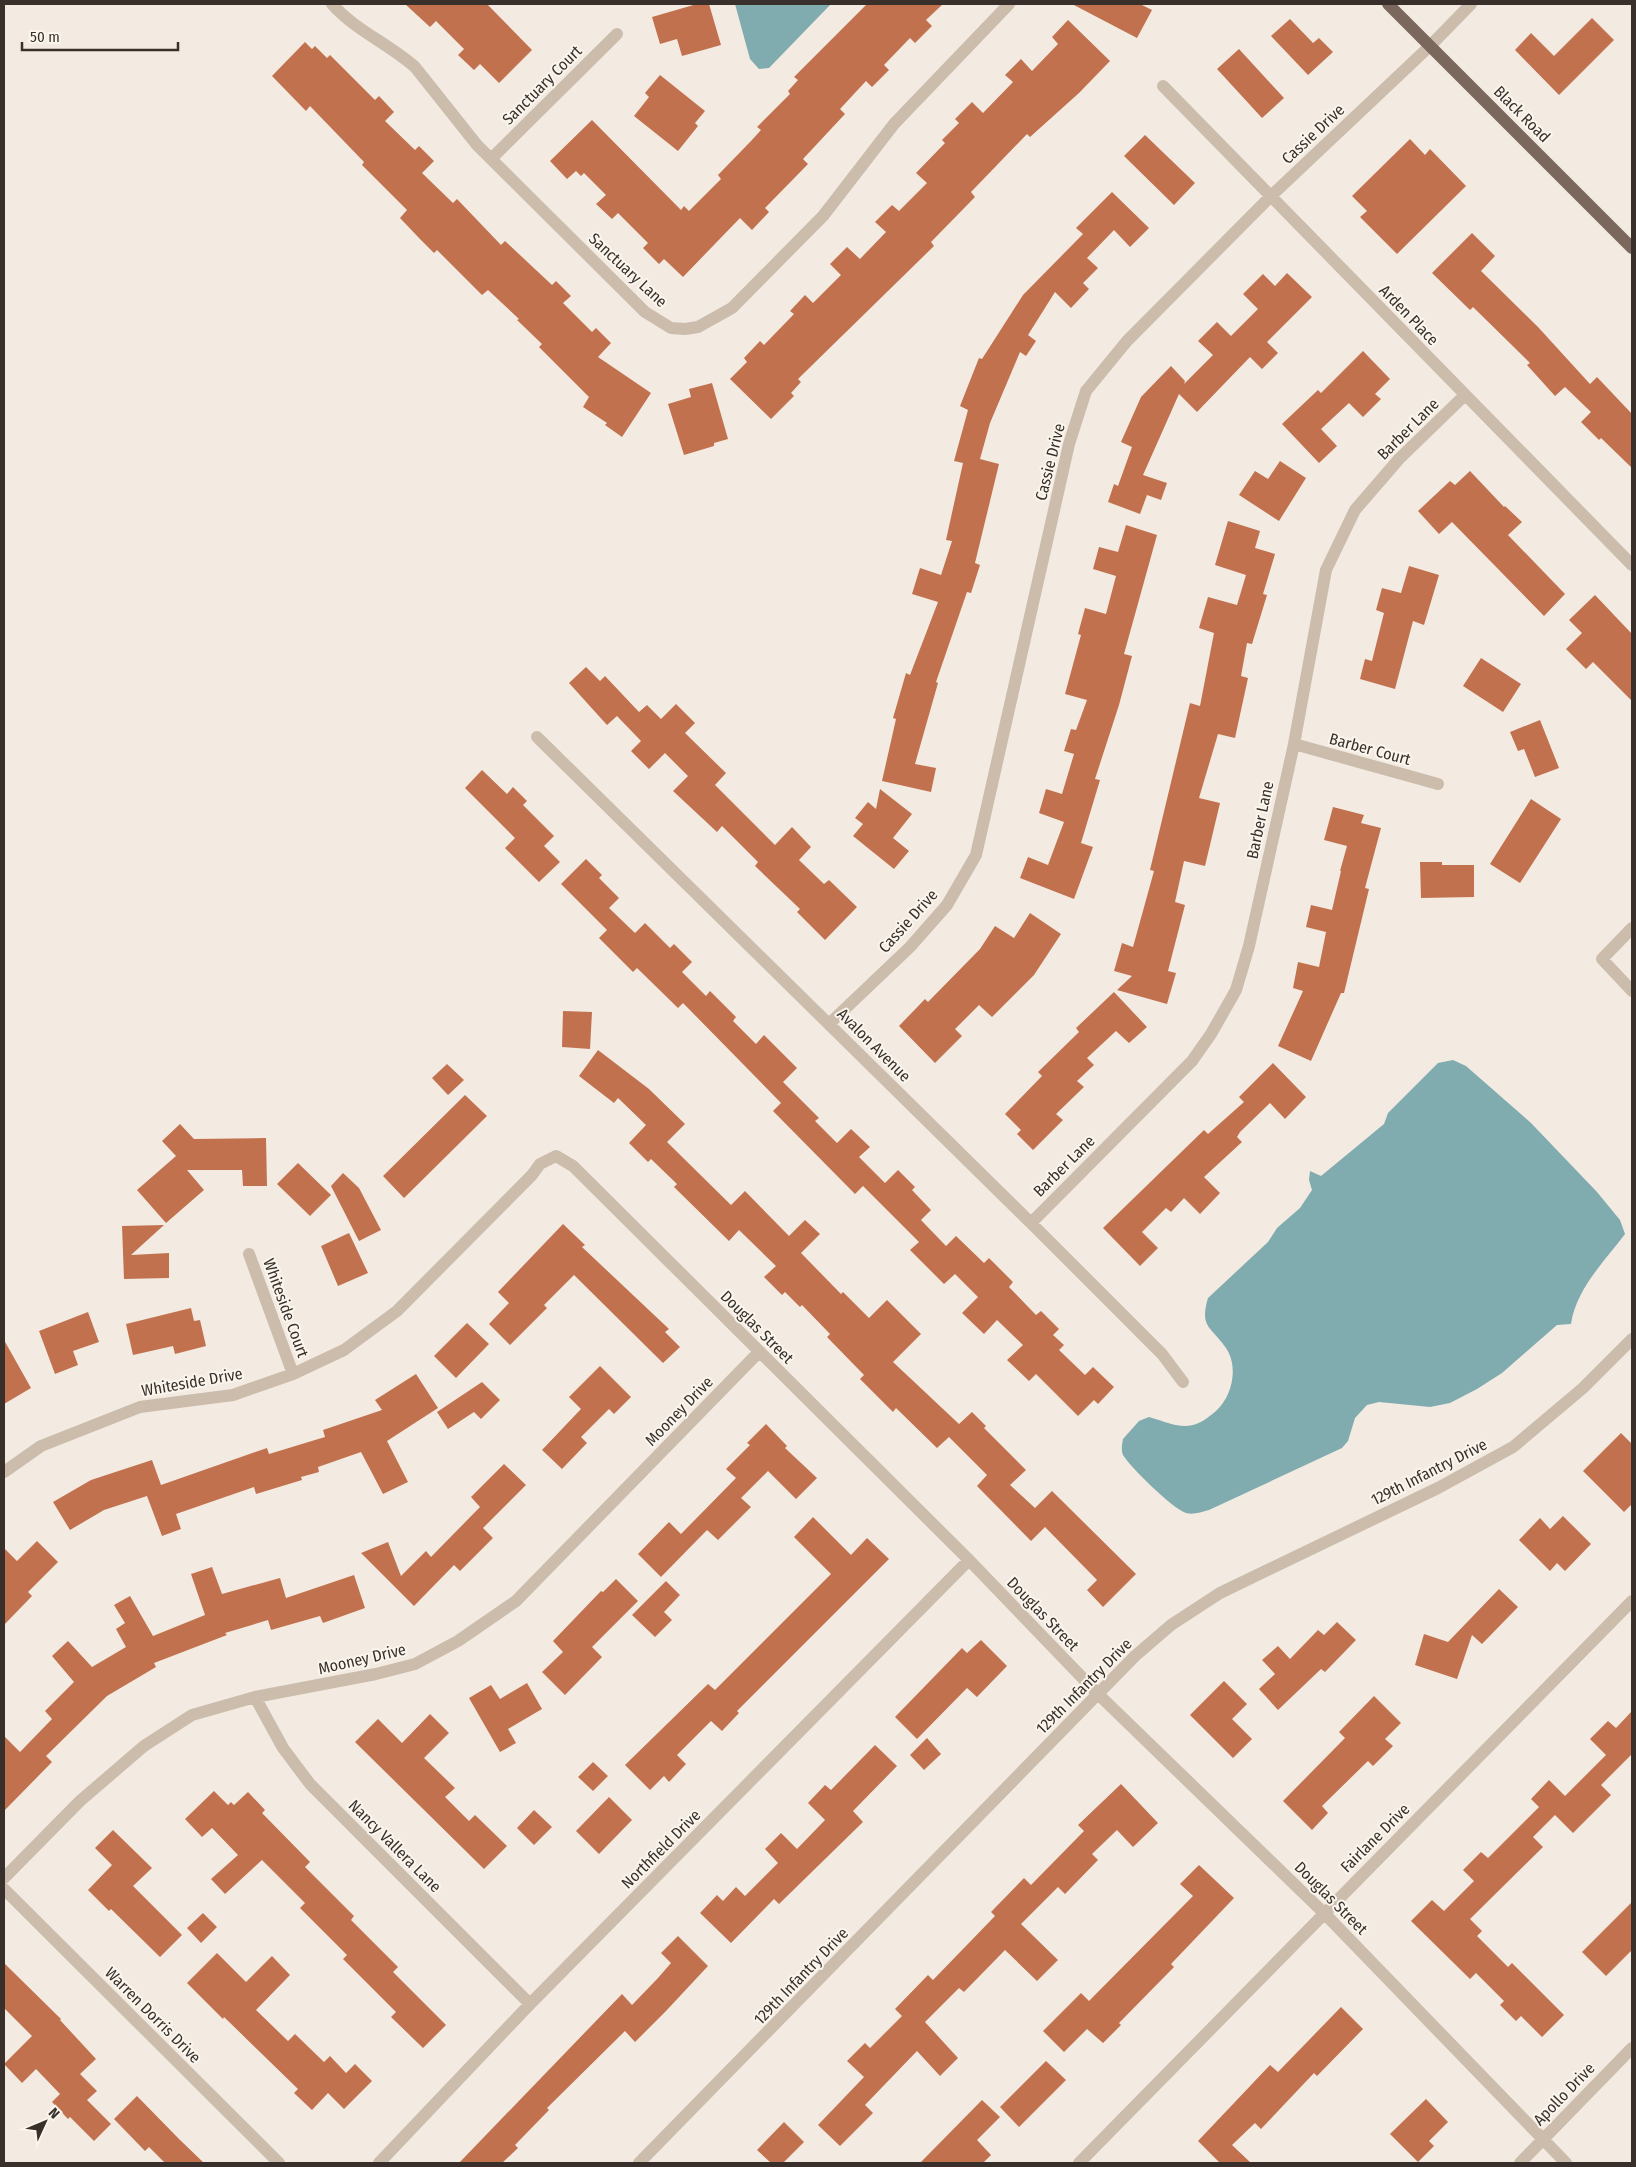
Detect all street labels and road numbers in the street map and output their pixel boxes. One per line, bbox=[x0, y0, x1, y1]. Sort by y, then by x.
street label: Sanctuary Court bbox=[498, 41, 586, 129]
street label: Black Road bbox=[1490, 82, 1554, 146]
street label: Cassie Drive bbox=[1278, 100, 1348, 168]
street label: Sanctuary Lane bbox=[585, 229, 671, 311]
street label: Arden Place bbox=[1375, 281, 1443, 349]
street label: Barber Lane bbox=[1373, 394, 1443, 464]
street label: Cassie Drive bbox=[1031, 421, 1069, 503]
street label: Barber Court bbox=[1327, 729, 1413, 769]
street label: Barber Lane bbox=[1242, 779, 1278, 861]
street label: Cassie Drive bbox=[875, 885, 941, 957]
street label: Avalon Avenue bbox=[833, 1004, 915, 1086]
street label: Barber Lane bbox=[1029, 1131, 1099, 1201]
street label: Whiteside Court bbox=[259, 1256, 313, 1361]
street label: Douglas Street bbox=[717, 1287, 798, 1368]
street label: Whiteside Drive bbox=[140, 1364, 244, 1400]
street label: Mooney Drive bbox=[641, 1372, 717, 1450]
street label: 129th Infantry Drive bbox=[1368, 1435, 1490, 1509]
street label: Douglas Street bbox=[1003, 1573, 1084, 1655]
street label: 129th Infantry Drive bbox=[1032, 1634, 1136, 1738]
street label: Mooney Drive bbox=[316, 1640, 408, 1678]
street label: Nancy Vallera Lane bbox=[345, 1796, 445, 1896]
street label: Fairlane Drive bbox=[1337, 1800, 1413, 1876]
street label: Northfield Drive bbox=[618, 1805, 705, 1892]
street label: Douglas Street bbox=[1291, 1858, 1372, 1939]
street label: 129th Infantry Drive bbox=[750, 1924, 852, 2028]
street label: Warren Dorris Drive bbox=[101, 1963, 205, 2067]
street label: Apollo Drive bbox=[1529, 2059, 1599, 2129]

